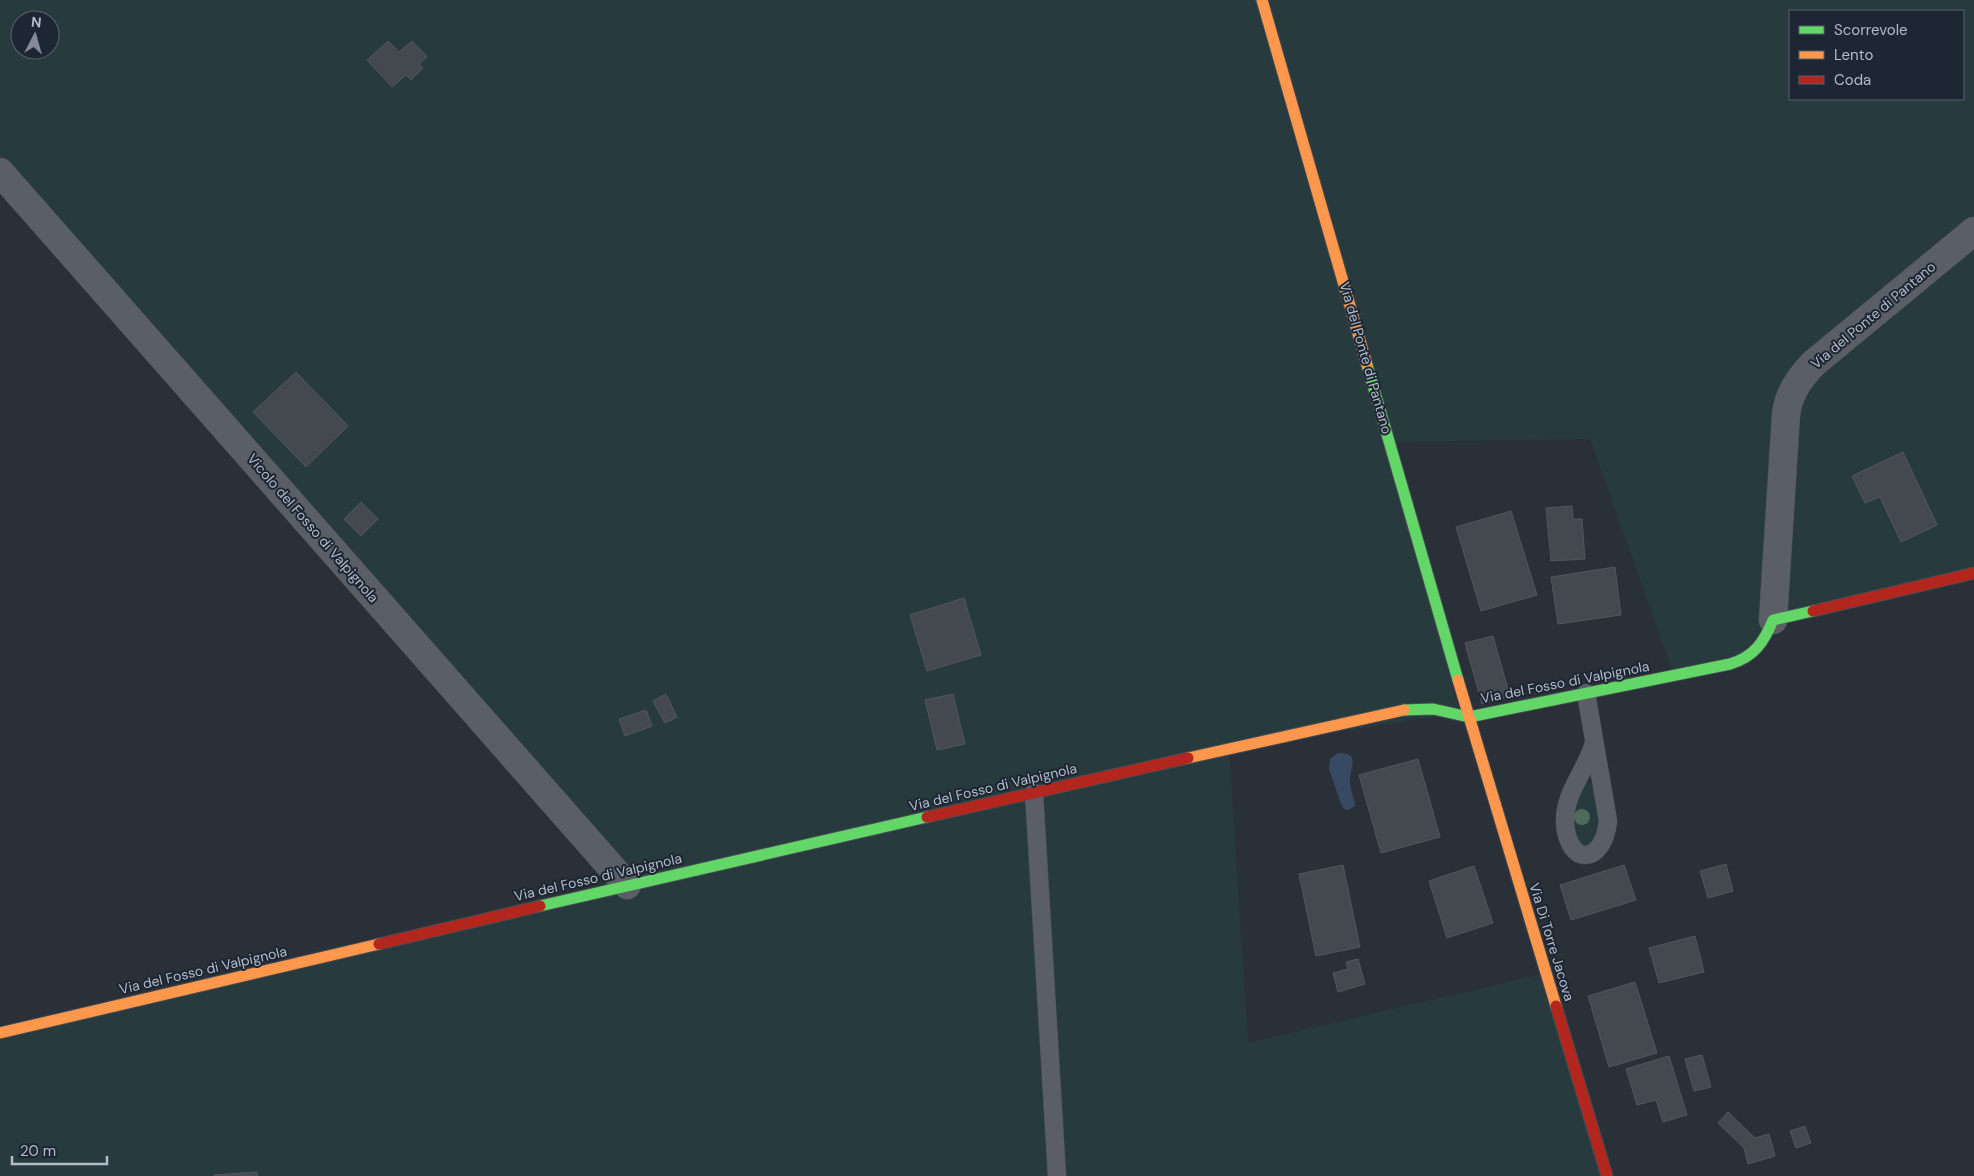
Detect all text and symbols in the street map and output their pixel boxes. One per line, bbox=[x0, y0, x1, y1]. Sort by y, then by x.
north arrow bbox=[10, 10, 60, 60]
legend bbox=[1789, 10, 1964, 100]
text: N bbox=[30, 13, 42, 32]
text: Scorrevole bbox=[1834, 20, 1908, 40]
text: Lento bbox=[1834, 45, 1873, 65]
text: Coda bbox=[1834, 70, 1871, 90]
street label: Via del Ponte di Pantano bbox=[1807, 258, 1939, 372]
street label: Via del Ponte di Pantano bbox=[1336, 280, 1396, 436]
street label: Vicolo del Fosso di Valpignola bbox=[243, 450, 383, 606]
street label: Via del Fosso di Valpignola bbox=[1479, 657, 1651, 707]
street label: Via del Fosso di Valpignola bbox=[907, 759, 1079, 815]
street label: Via del Fosso di Valpignola bbox=[512, 849, 684, 905]
street label: Via Di Torre Jacova bbox=[1525, 881, 1579, 1003]
street label: Via del Fosso di Valpignola bbox=[117, 942, 289, 998]
scale bar bbox=[12, 1134, 108, 1166]
text: 20 m bbox=[20, 1141, 56, 1161]

